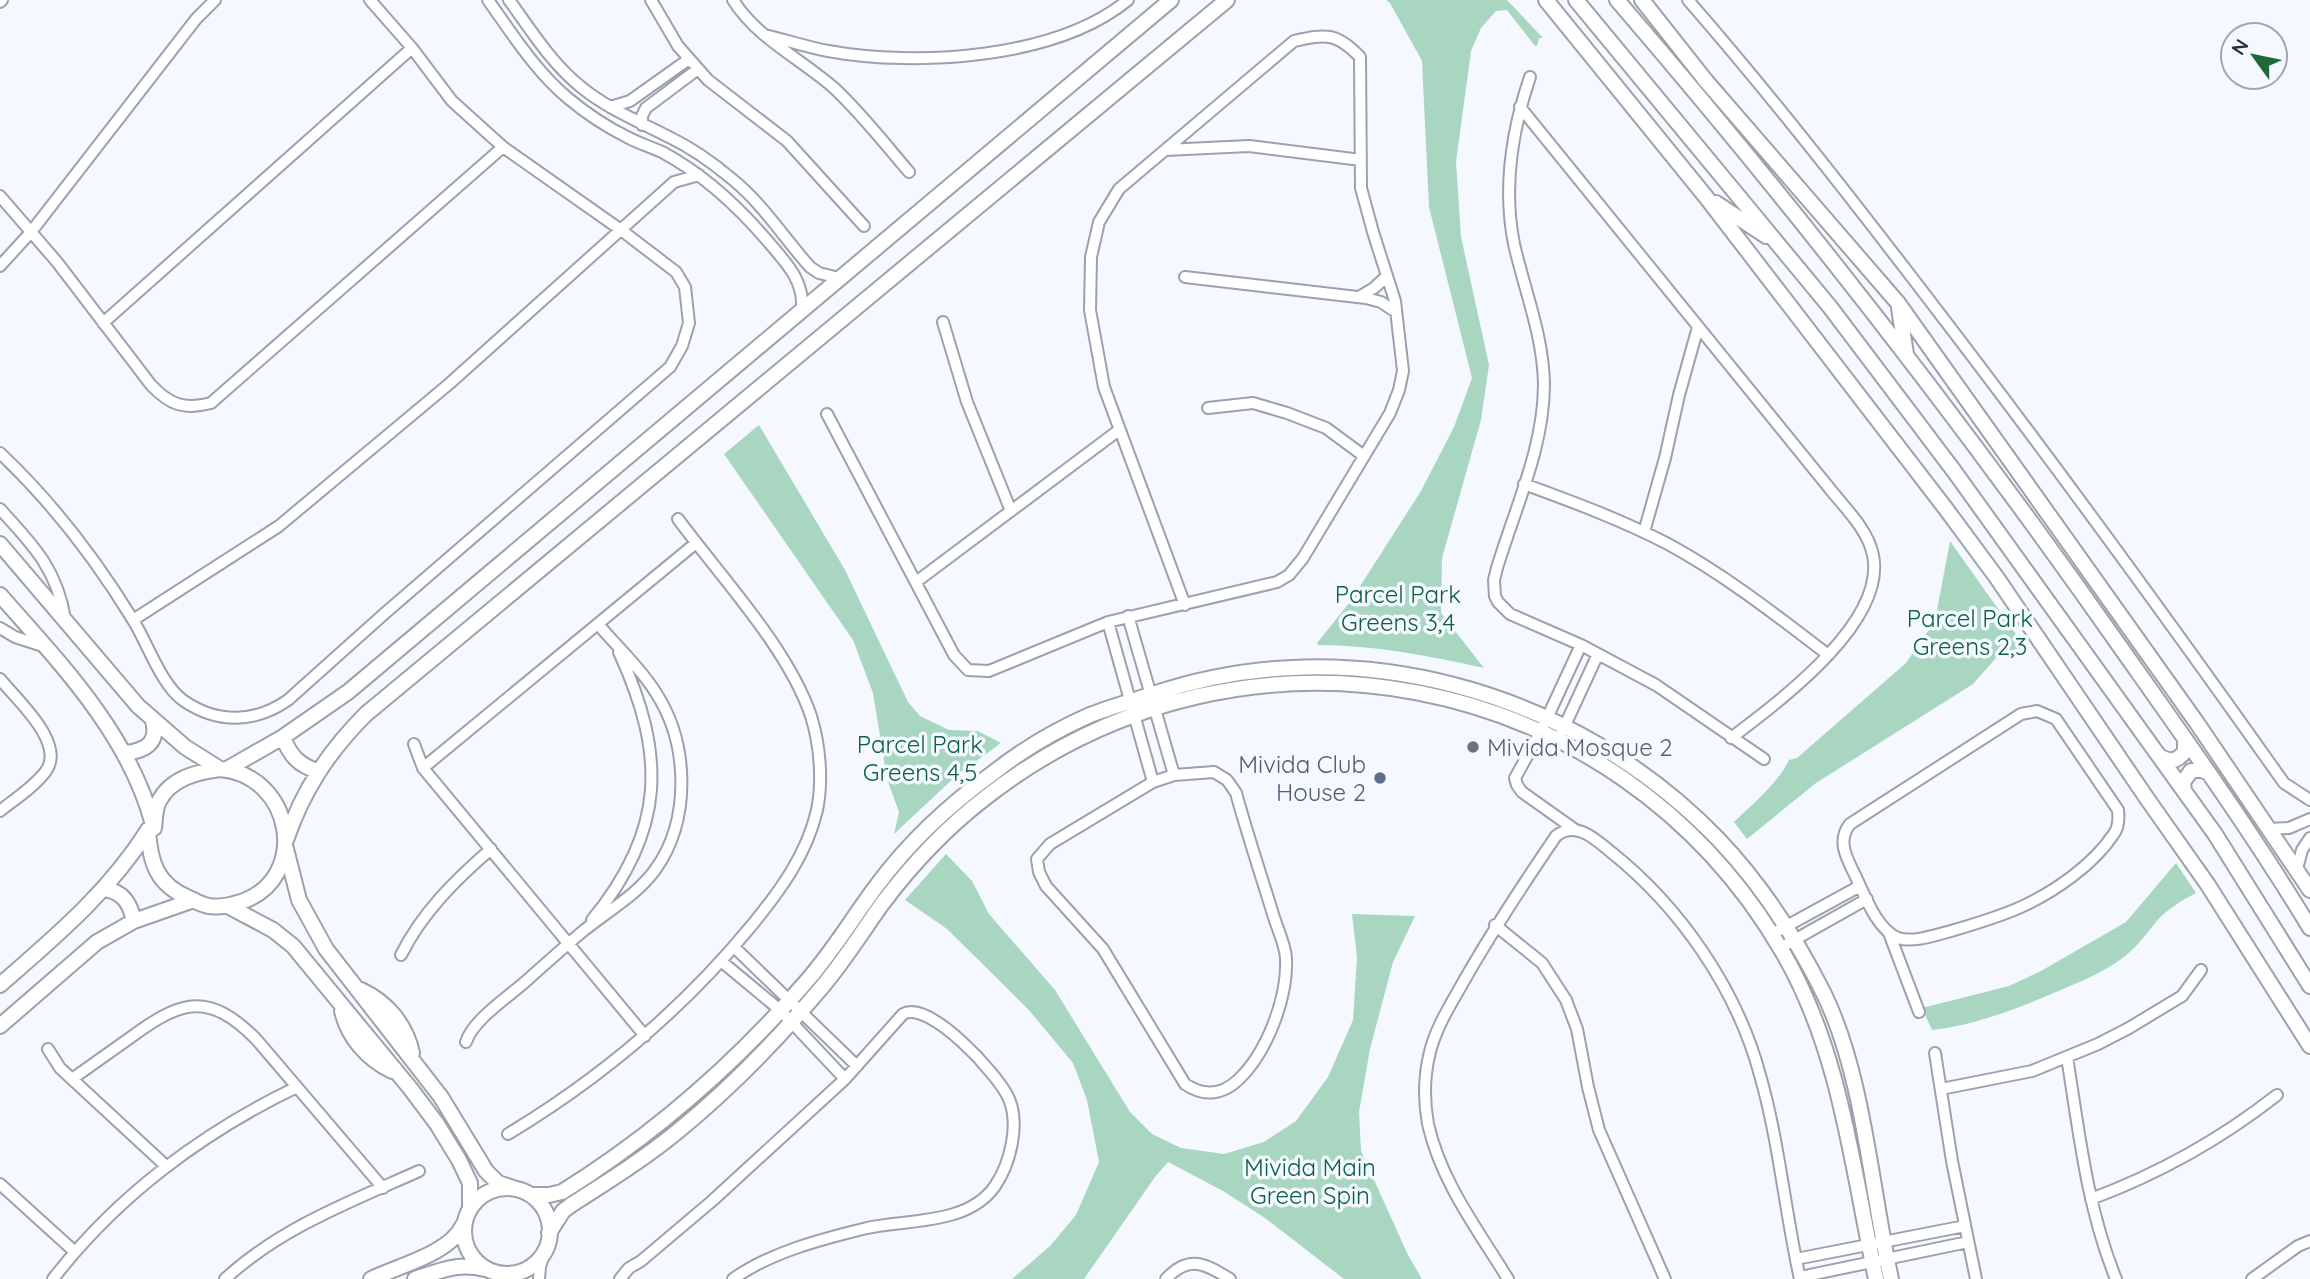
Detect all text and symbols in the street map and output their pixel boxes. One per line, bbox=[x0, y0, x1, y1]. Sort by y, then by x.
north arrow bbox=[2219, 21, 2289, 91]
text: N bbox=[2226, 34, 2254, 59]
park label: Parcel Park Greens 3,4 bbox=[1335, 579, 1461, 637]
park label: Parcel Park Greens 2,3 bbox=[1907, 603, 2033, 661]
park label: Parcel Park Greens 4,5 bbox=[857, 729, 983, 787]
place label: Mivida Mosque 2 bbox=[1487, 732, 1673, 762]
marker: Mivida Mosque 2 bbox=[1465, 739, 1481, 755]
place label: Mivida Club House 2 bbox=[1238, 749, 1366, 807]
marker: Mivida Club House 2 bbox=[1372, 770, 1388, 786]
park label: Mivida Main Green Spin bbox=[1244, 1152, 1376, 1210]

